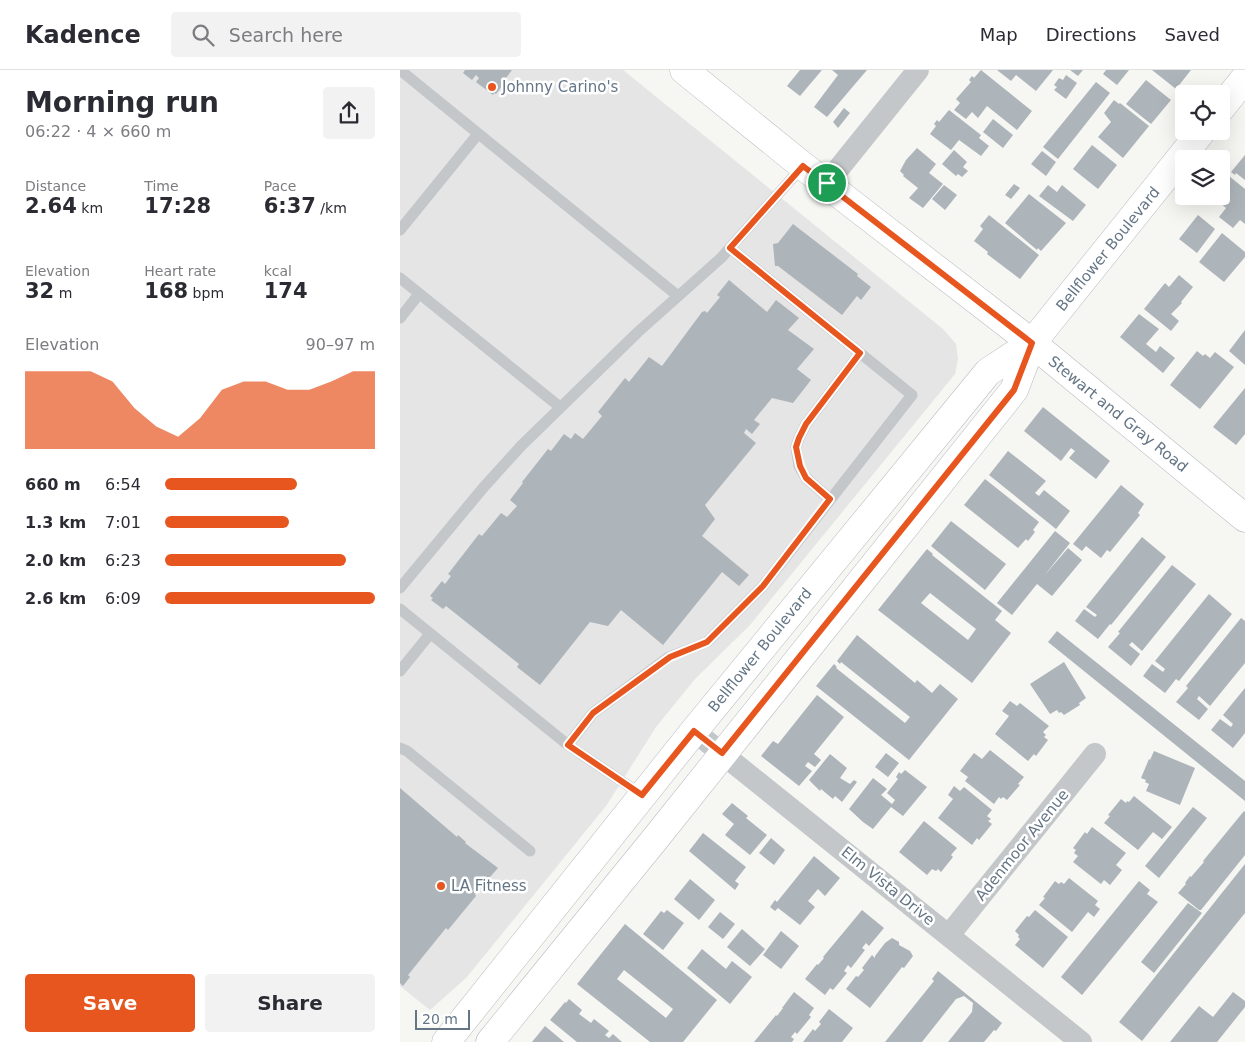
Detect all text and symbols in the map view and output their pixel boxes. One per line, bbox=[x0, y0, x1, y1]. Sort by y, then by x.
search box bbox=[171, 12, 521, 57]
text: Kadence bbox=[25, 21, 141, 49]
icon: search bbox=[189, 21, 217, 49]
text: Search here bbox=[229, 24, 343, 46]
text: Map bbox=[980, 24, 1018, 45]
text: Directions bbox=[1046, 24, 1136, 45]
text: Saved bbox=[1164, 24, 1220, 45]
place label: Johnny Carino's bbox=[501, 78, 619, 96]
marker: Johnny Carino's bbox=[486, 81, 498, 93]
map controls bbox=[1175, 85, 1230, 205]
button: locate bbox=[1175, 85, 1230, 140]
text: Morning run bbox=[25, 86, 219, 119]
button: share bbox=[323, 87, 375, 139]
text: 06:22 · 4 × 660 m bbox=[25, 122, 171, 141]
button: layers bbox=[1175, 150, 1230, 205]
pin bbox=[806, 162, 848, 204]
icon: arrive bbox=[813, 169, 841, 197]
text: Distance bbox=[25, 178, 86, 194]
text: Time bbox=[144, 178, 179, 194]
text: Pace bbox=[264, 178, 296, 194]
street label: Bellflower Boulevard bbox=[1052, 183, 1164, 315]
text: 2.64 bbox=[25, 194, 77, 218]
text: 17:28 bbox=[144, 194, 211, 218]
text: 6:37 bbox=[264, 194, 316, 218]
text: km bbox=[77, 200, 103, 216]
text: /km bbox=[316, 200, 347, 216]
text: Elevation bbox=[25, 263, 90, 279]
text: Heart rate bbox=[144, 263, 216, 279]
text: kcal bbox=[264, 263, 292, 279]
text: 32 bbox=[25, 279, 54, 303]
text: 168 bbox=[144, 279, 188, 303]
text: 174 bbox=[264, 279, 308, 303]
text: m bbox=[54, 285, 72, 301]
text: bpm bbox=[188, 285, 224, 301]
text: Elevation bbox=[25, 335, 99, 354]
text: 90–97 m bbox=[306, 335, 375, 354]
street label: Stewart and Gray Road bbox=[1045, 352, 1191, 476]
text: 660 m bbox=[25, 475, 81, 494]
text: 6:54 bbox=[105, 475, 141, 494]
text: 1.3 km bbox=[25, 513, 86, 532]
text: 7:01 bbox=[105, 513, 141, 532]
text: 2.0 km bbox=[25, 551, 86, 570]
text: 6:23 bbox=[105, 551, 141, 570]
street label: Bellflower Boulevard bbox=[704, 584, 816, 716]
text: 2.6 km bbox=[25, 589, 86, 608]
text: 6:09 bbox=[105, 589, 141, 608]
street label: Adenmoor Avenue bbox=[972, 786, 1072, 904]
street label: Elm Vista Drive bbox=[838, 843, 938, 929]
place label: LA Fitness bbox=[451, 877, 527, 895]
marker: LA Fitness bbox=[435, 880, 447, 892]
button: Save bbox=[25, 974, 195, 1032]
button: Share bbox=[205, 974, 375, 1032]
scale bar bbox=[415, 1007, 470, 1030]
text: 20 m bbox=[422, 1011, 458, 1027]

